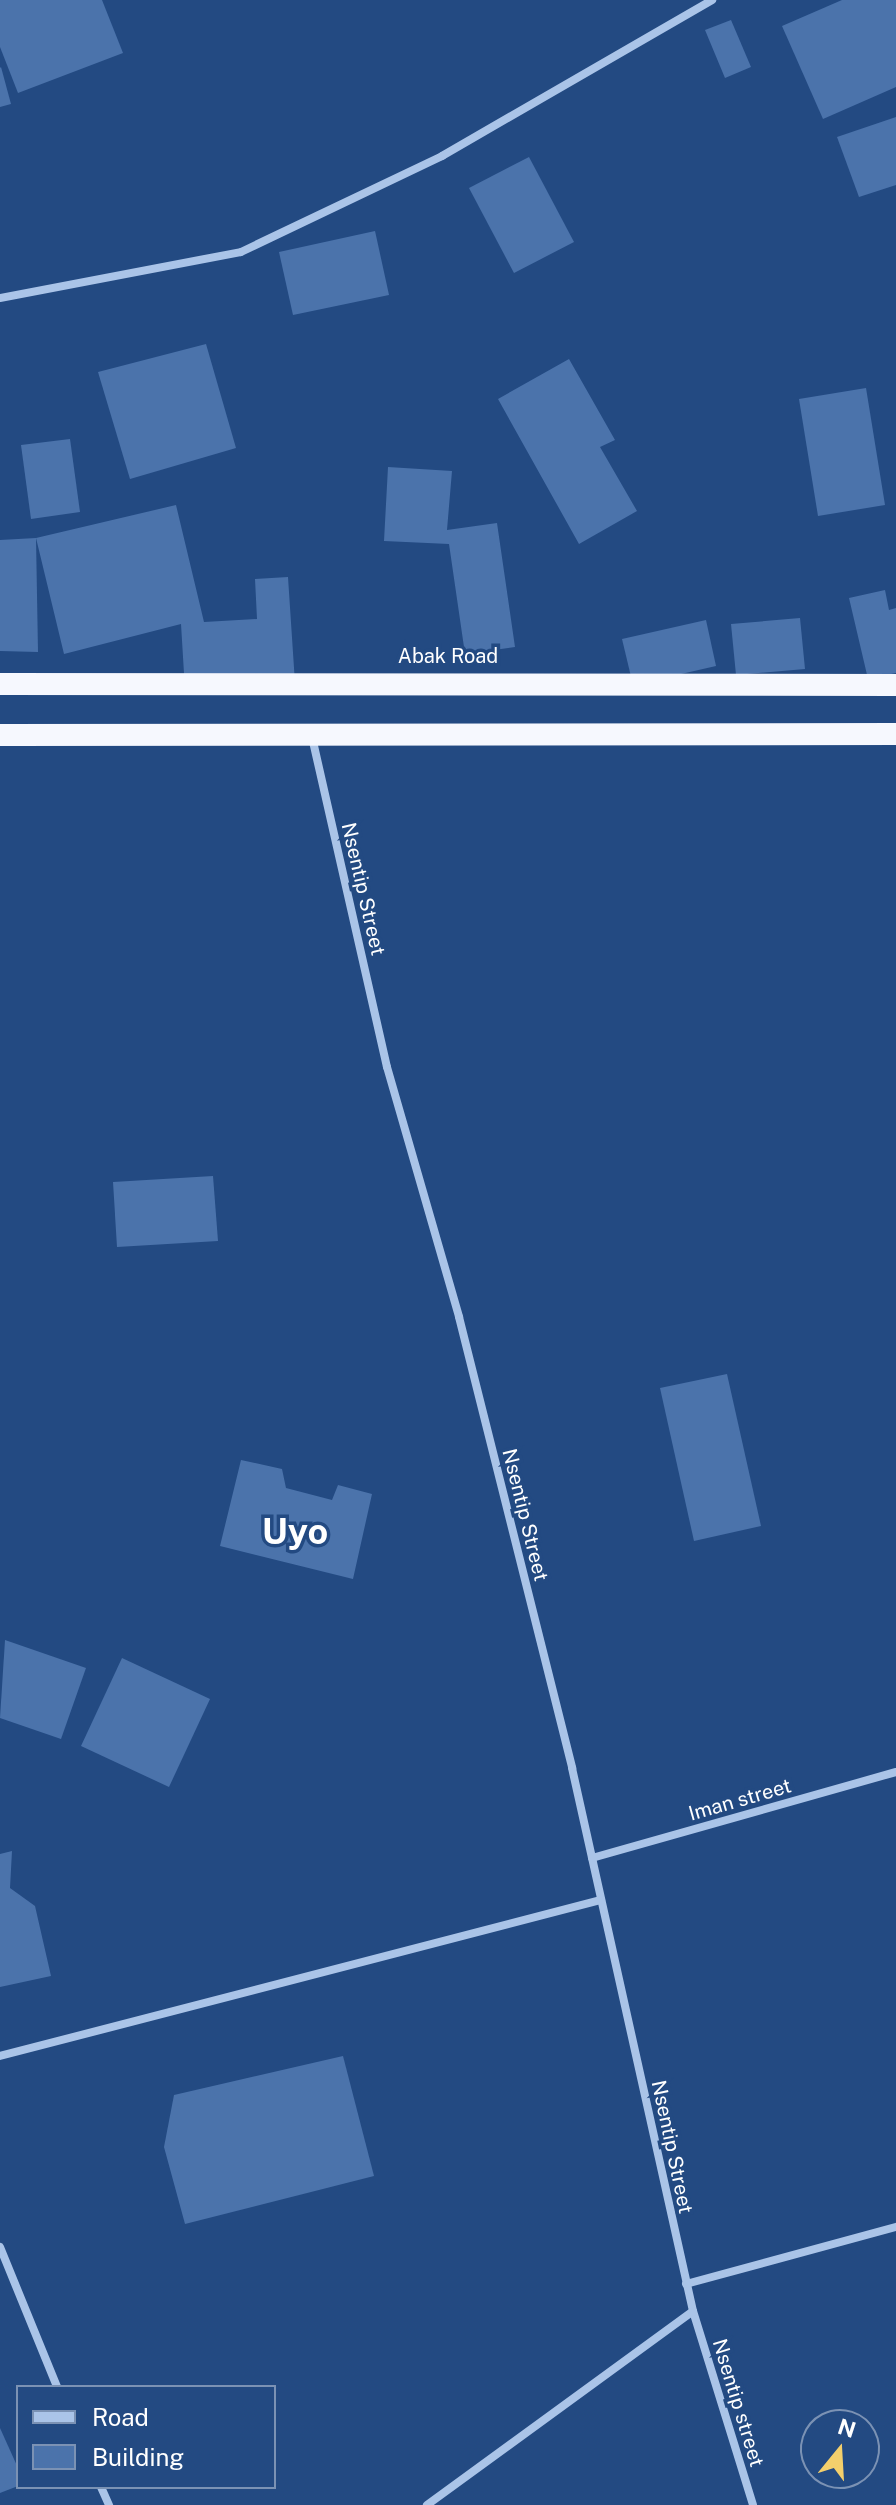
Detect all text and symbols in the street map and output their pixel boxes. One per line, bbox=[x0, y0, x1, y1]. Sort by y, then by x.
street label: Abak Road bbox=[398, 644, 498, 668]
street label: Nsentip Street bbox=[336, 820, 390, 958]
street label: Nsentip Street bbox=[497, 1446, 553, 1584]
district label: Uyo bbox=[262, 1510, 328, 1554]
street label: Iman street bbox=[686, 1774, 794, 1826]
street label: Nsentip Street bbox=[646, 2078, 698, 2216]
street label: Nsentip street bbox=[707, 2336, 769, 2470]
legend bbox=[16, 2385, 276, 2489]
text: Road bbox=[92, 2403, 149, 2431]
north arrow bbox=[800, 2409, 880, 2489]
text: N bbox=[835, 2413, 859, 2443]
text: Building bbox=[92, 2443, 184, 2471]

